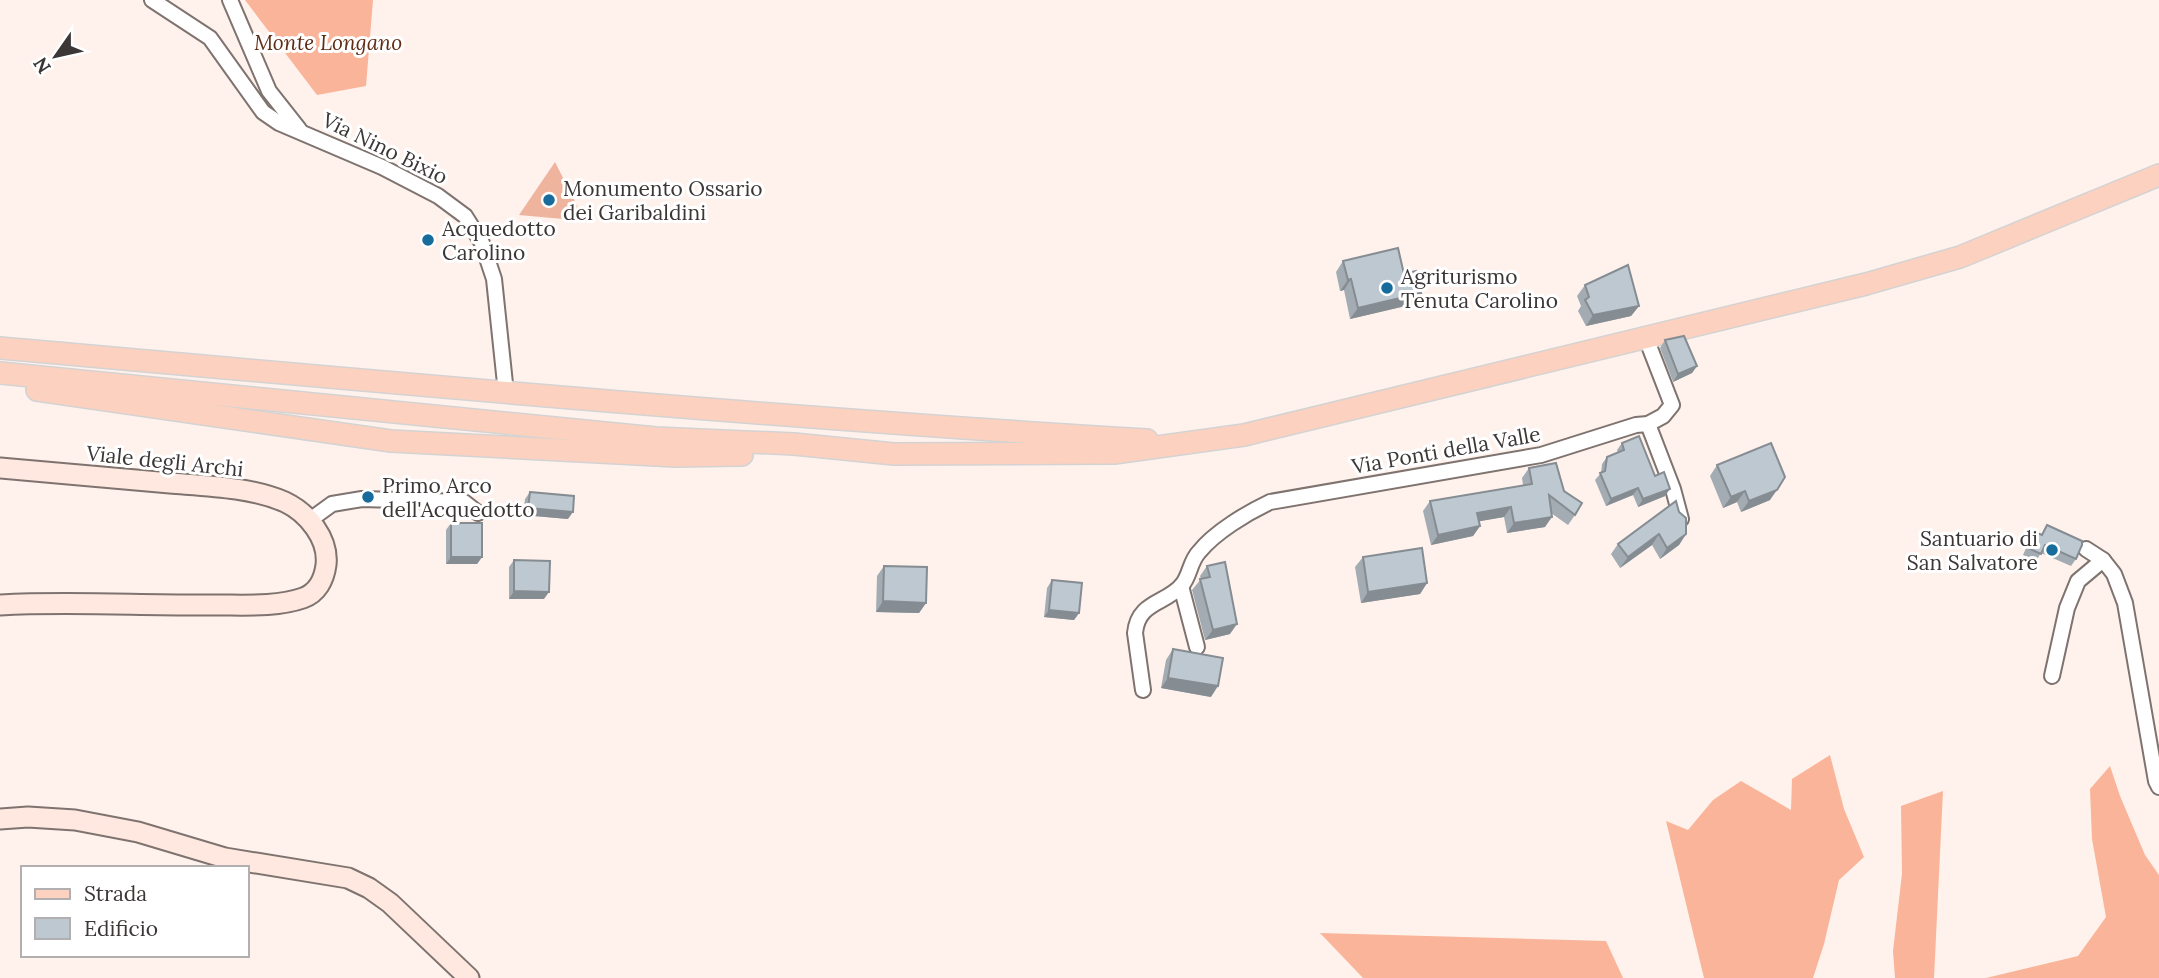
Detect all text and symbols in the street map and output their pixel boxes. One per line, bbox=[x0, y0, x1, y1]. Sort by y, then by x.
north arrow bbox=[21, 21, 91, 91]
park label: Monte Longano bbox=[254, 29, 402, 56]
text: N bbox=[28, 52, 56, 78]
street label: Via Nino Bixio bbox=[317, 106, 452, 190]
place label: Monumento Ossario dei Garibaldini bbox=[563, 175, 763, 226]
marker: Monumento Ossario dei Garibaldini bbox=[541, 192, 557, 208]
place label: Acquedotto Carolino bbox=[441, 215, 556, 266]
marker: Acquedotto Carolino bbox=[420, 232, 436, 248]
place label: Agriturismo Tenuta Carolino bbox=[1400, 263, 1558, 314]
marker: Agriturismo Tenuta Carolino bbox=[1379, 280, 1395, 296]
street label: Via Ponti della Valle bbox=[1349, 420, 1542, 480]
street label: Viale degli Archi bbox=[84, 439, 245, 483]
place label: Primo Arco dell'Acquedotto bbox=[382, 472, 534, 523]
marker: Primo Arco dell'Acquedotto bbox=[360, 489, 376, 505]
place label: Santuario di San Salvatore bbox=[1907, 525, 2038, 576]
marker: Santuario di San Salvatore bbox=[2044, 542, 2060, 558]
legend bbox=[21, 866, 248, 957]
text: Strada bbox=[84, 880, 147, 907]
text: Edificio bbox=[84, 915, 158, 942]

